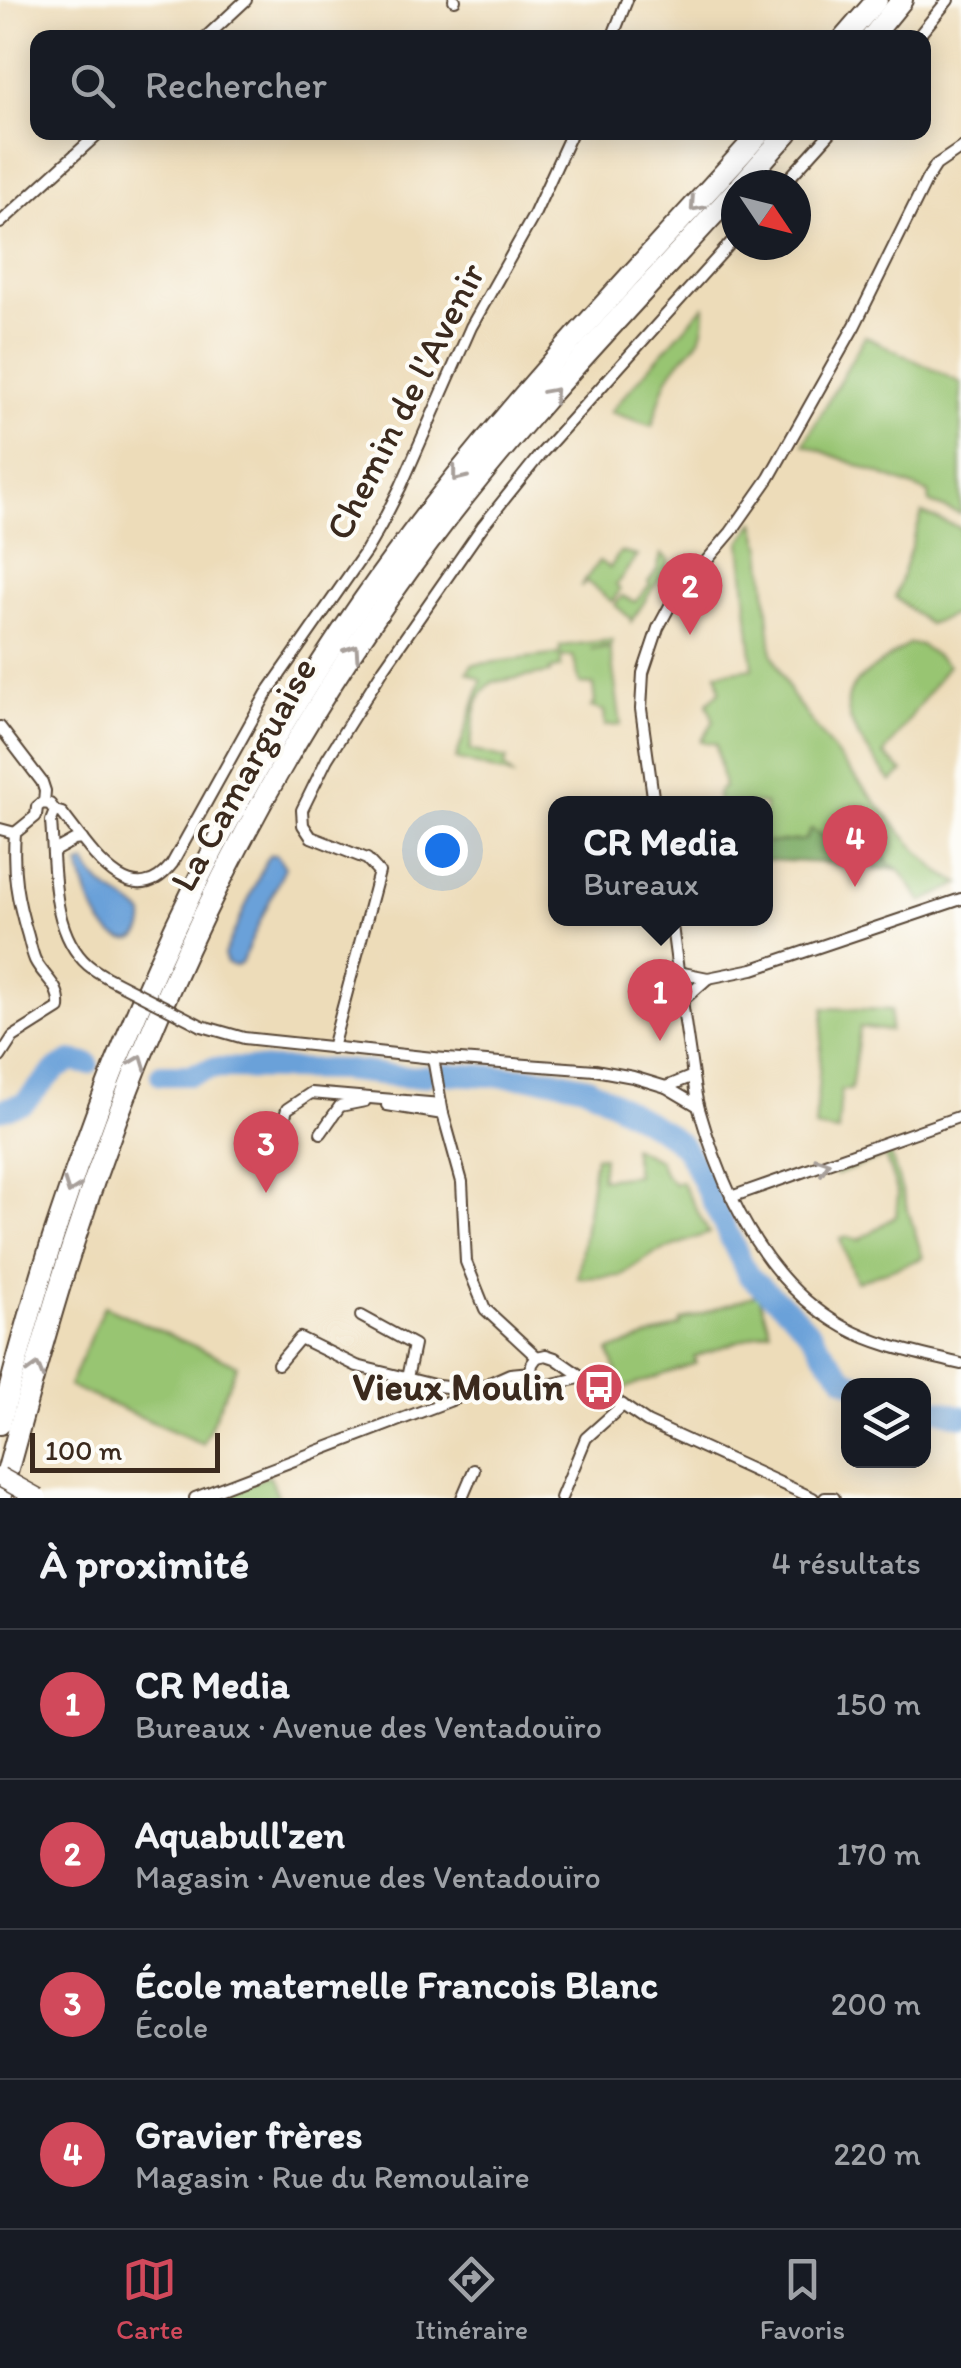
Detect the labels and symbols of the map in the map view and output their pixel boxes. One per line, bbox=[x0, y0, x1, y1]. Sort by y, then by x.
north arrow bbox=[721, 170, 811, 260]
one-way arrow bbox=[689, 193, 707, 212]
street label: Chemin de l'Avenir bbox=[315, 254, 495, 547]
one-way arrow bbox=[540, 387, 558, 406]
one-way arrow bbox=[452, 464, 469, 482]
pin: 2 bbox=[658, 552, 722, 635]
one-way arrow bbox=[341, 643, 359, 662]
street label: La Camarguaise bbox=[160, 649, 326, 899]
pin: 4 bbox=[822, 804, 888, 887]
your location bbox=[417, 825, 468, 876]
pin: 1 bbox=[628, 958, 692, 1041]
one-way arrow bbox=[128, 1055, 148, 1072]
pin: 3 bbox=[234, 1110, 298, 1193]
one-way arrow bbox=[813, 1156, 830, 1177]
one-way arrow bbox=[62, 1178, 83, 1195]
bus stop icon: Vieux Moulin bbox=[573, 1361, 625, 1413]
one-way arrow bbox=[24, 1363, 45, 1380]
place label: Vieux Moulin bbox=[353, 1364, 564, 1410]
scale bar bbox=[30, 1428, 220, 1472]

